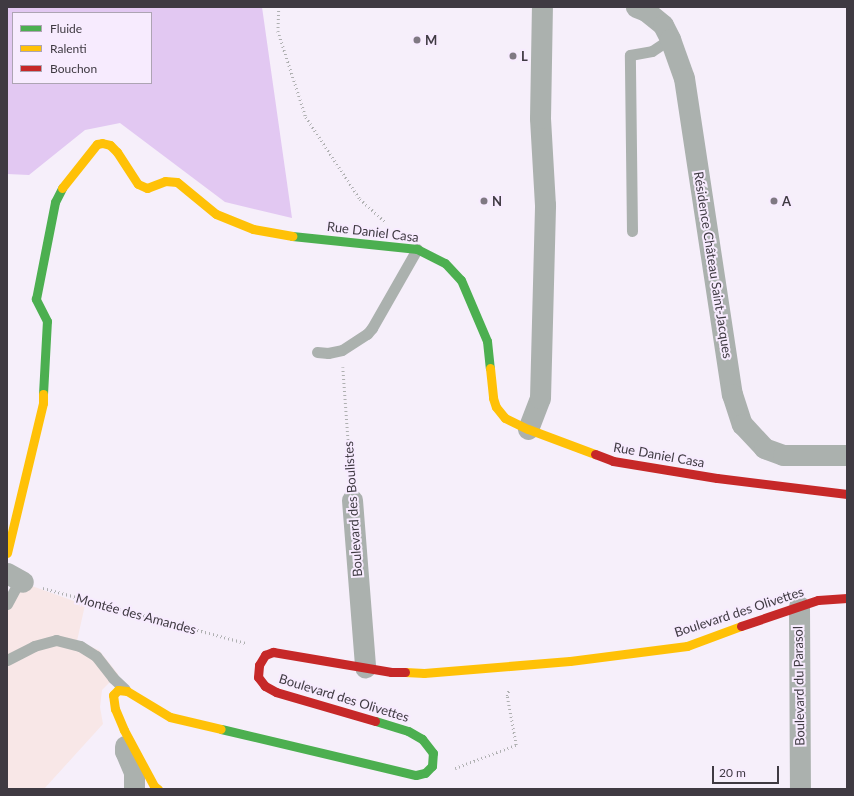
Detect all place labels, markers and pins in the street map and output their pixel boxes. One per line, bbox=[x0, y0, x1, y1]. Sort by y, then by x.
place label: M bbox=[425, 32, 437, 48]
marker: M bbox=[412, 35, 422, 45]
place label: L bbox=[521, 48, 528, 64]
marker: L bbox=[508, 51, 518, 61]
place label: N bbox=[492, 193, 502, 209]
place label: A bbox=[782, 193, 791, 209]
marker: N bbox=[479, 196, 489, 206]
marker: A bbox=[769, 196, 779, 206]

